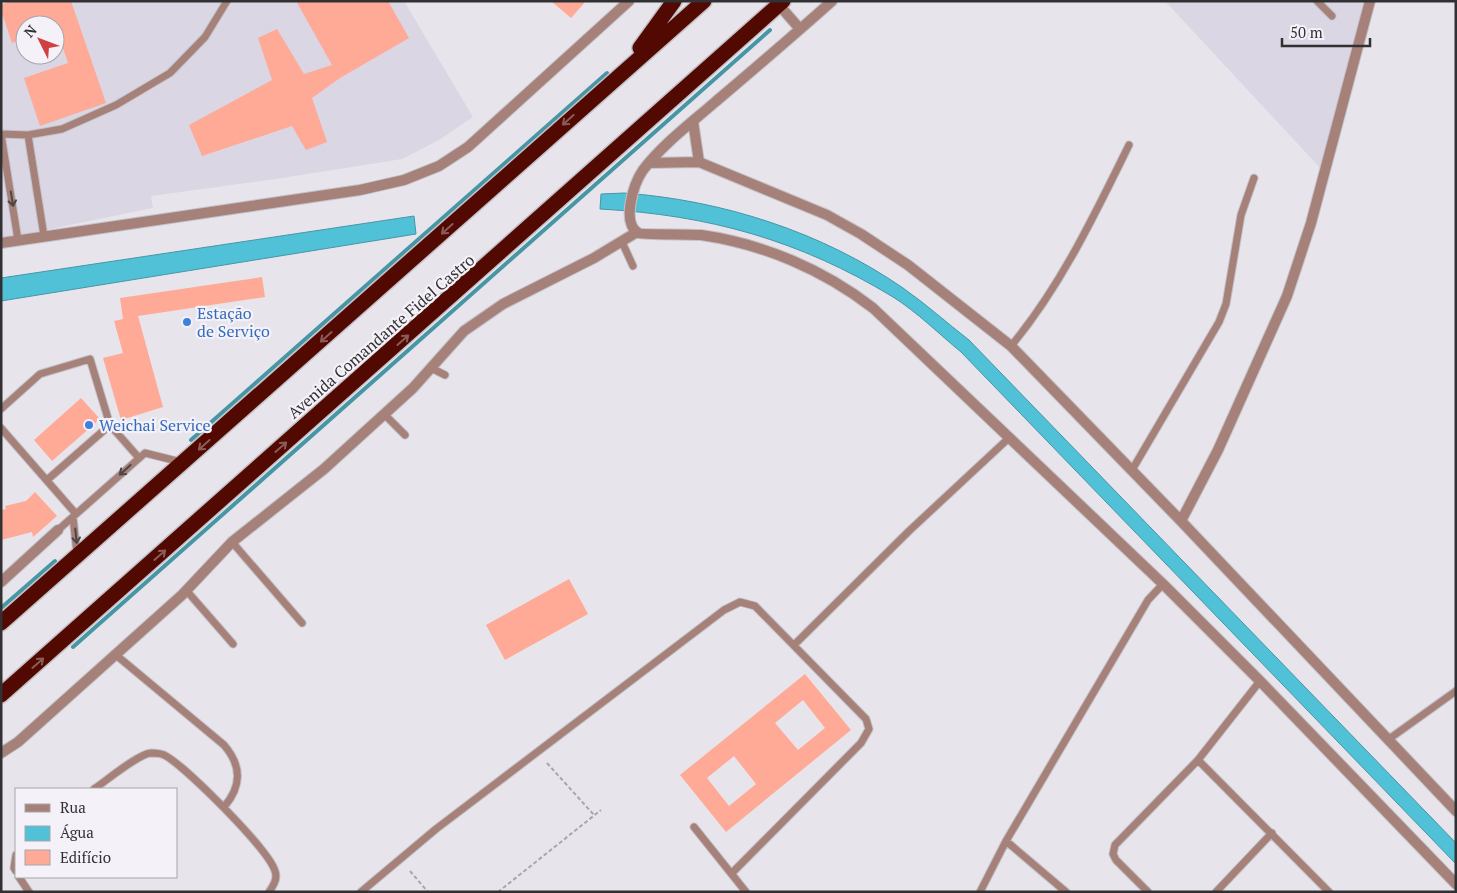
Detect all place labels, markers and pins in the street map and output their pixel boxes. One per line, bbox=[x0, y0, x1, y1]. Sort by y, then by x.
place label: Estação de Serviço bbox=[197, 302, 270, 342]
marker: Estação de Serviço bbox=[181, 316, 193, 328]
place label: Weichai Service bbox=[99, 414, 211, 436]
marker: Weichai Service bbox=[83, 419, 95, 431]

